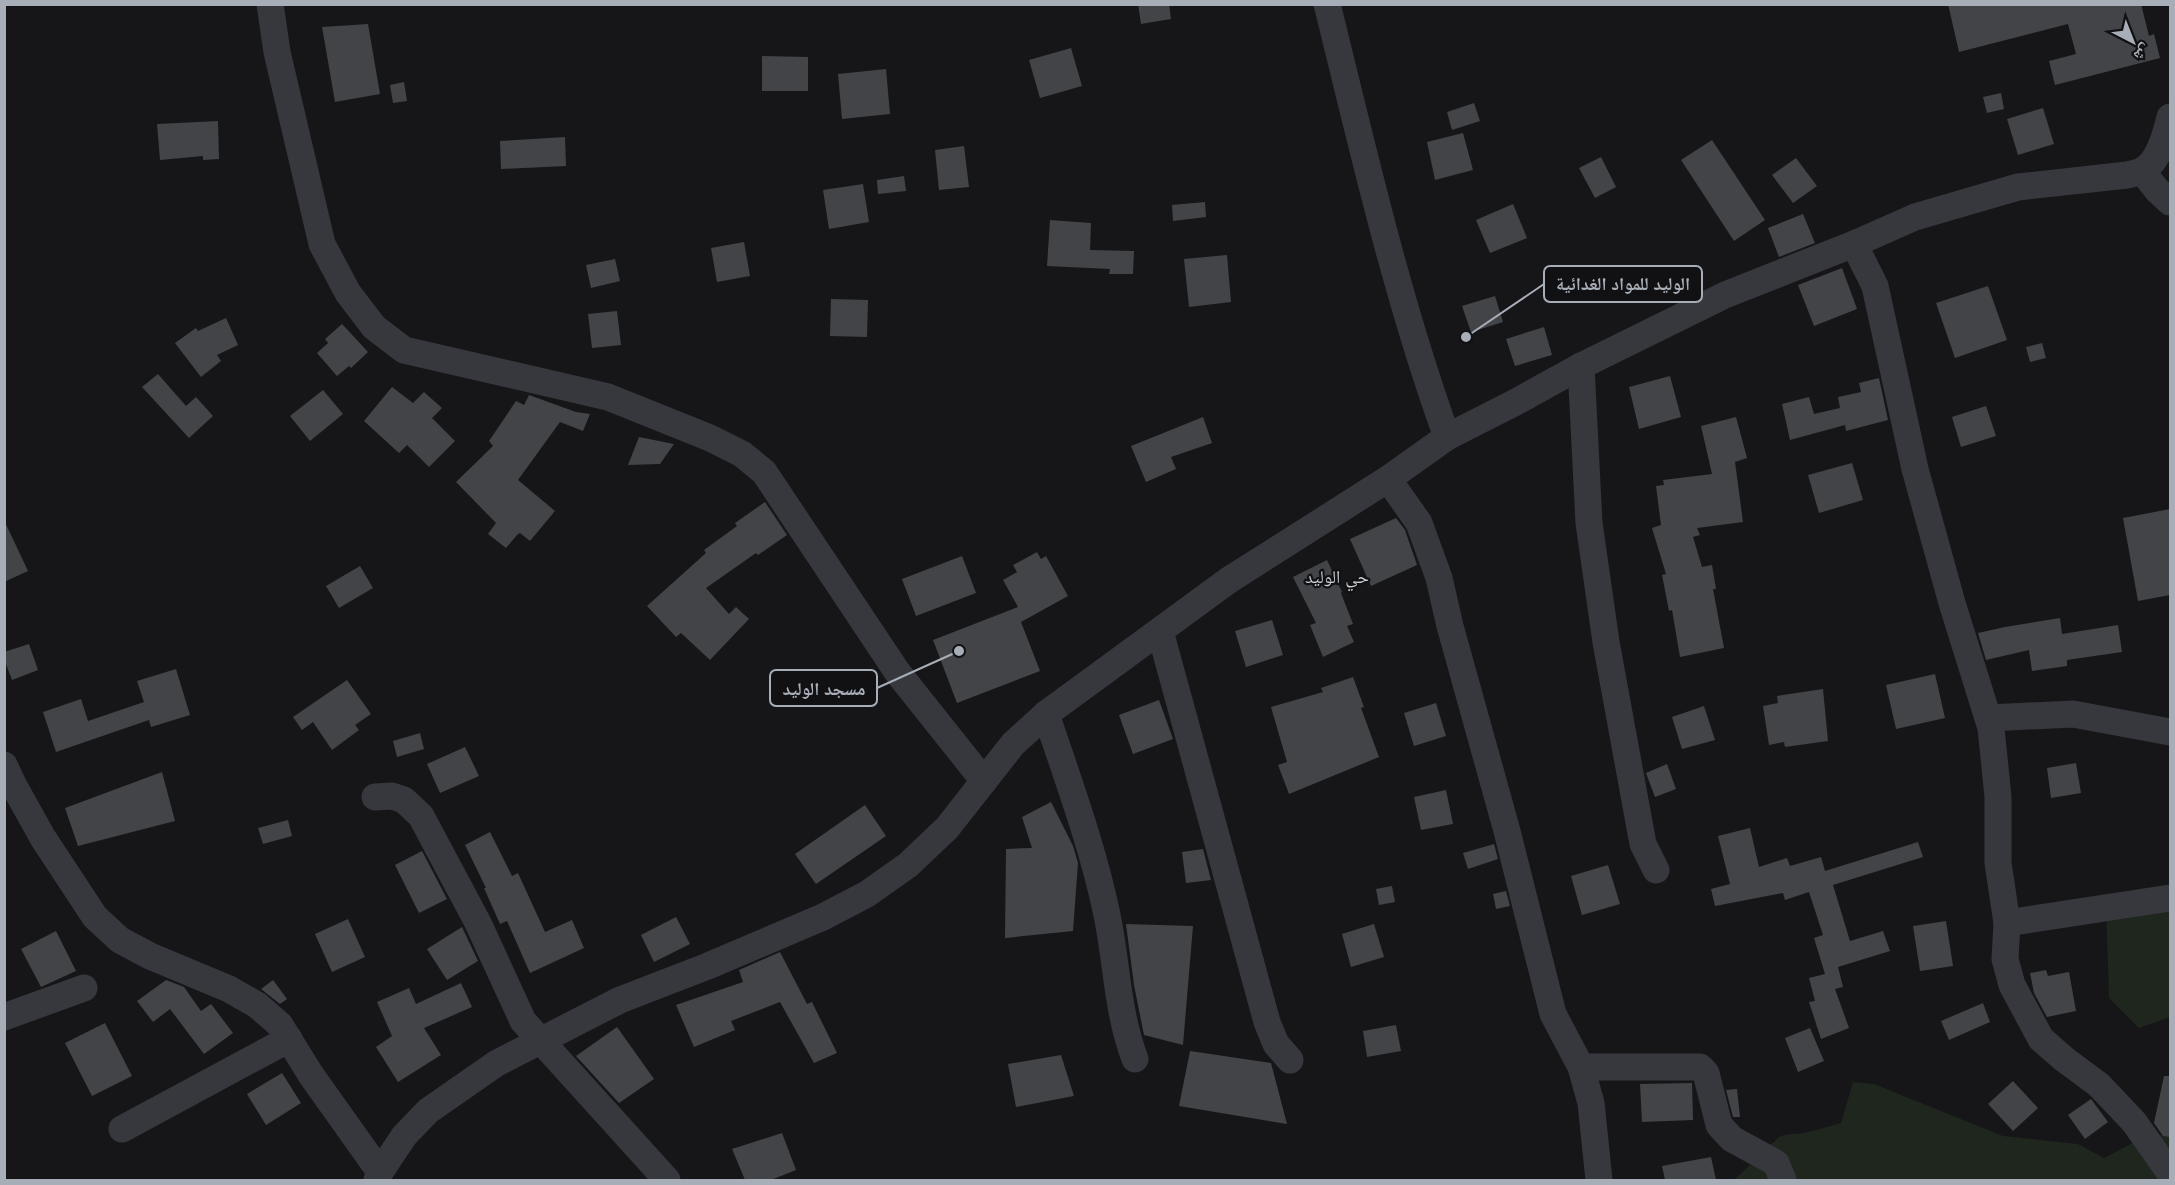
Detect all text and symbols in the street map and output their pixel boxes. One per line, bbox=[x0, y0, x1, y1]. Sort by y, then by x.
north arrow bbox=[2103, 12, 2163, 72]
text: ش bbox=[2130, 40, 2156, 66]
callout: الوليد للمواد الغدائية bbox=[1544, 266, 1702, 302]
text: الوليد للمواد الغدائية bbox=[1556, 272, 1690, 295]
district label: حي الوليد bbox=[1305, 565, 1369, 592]
callout: مسجد الوليد bbox=[770, 670, 877, 706]
text: مسجد الوليد bbox=[782, 677, 866, 700]

